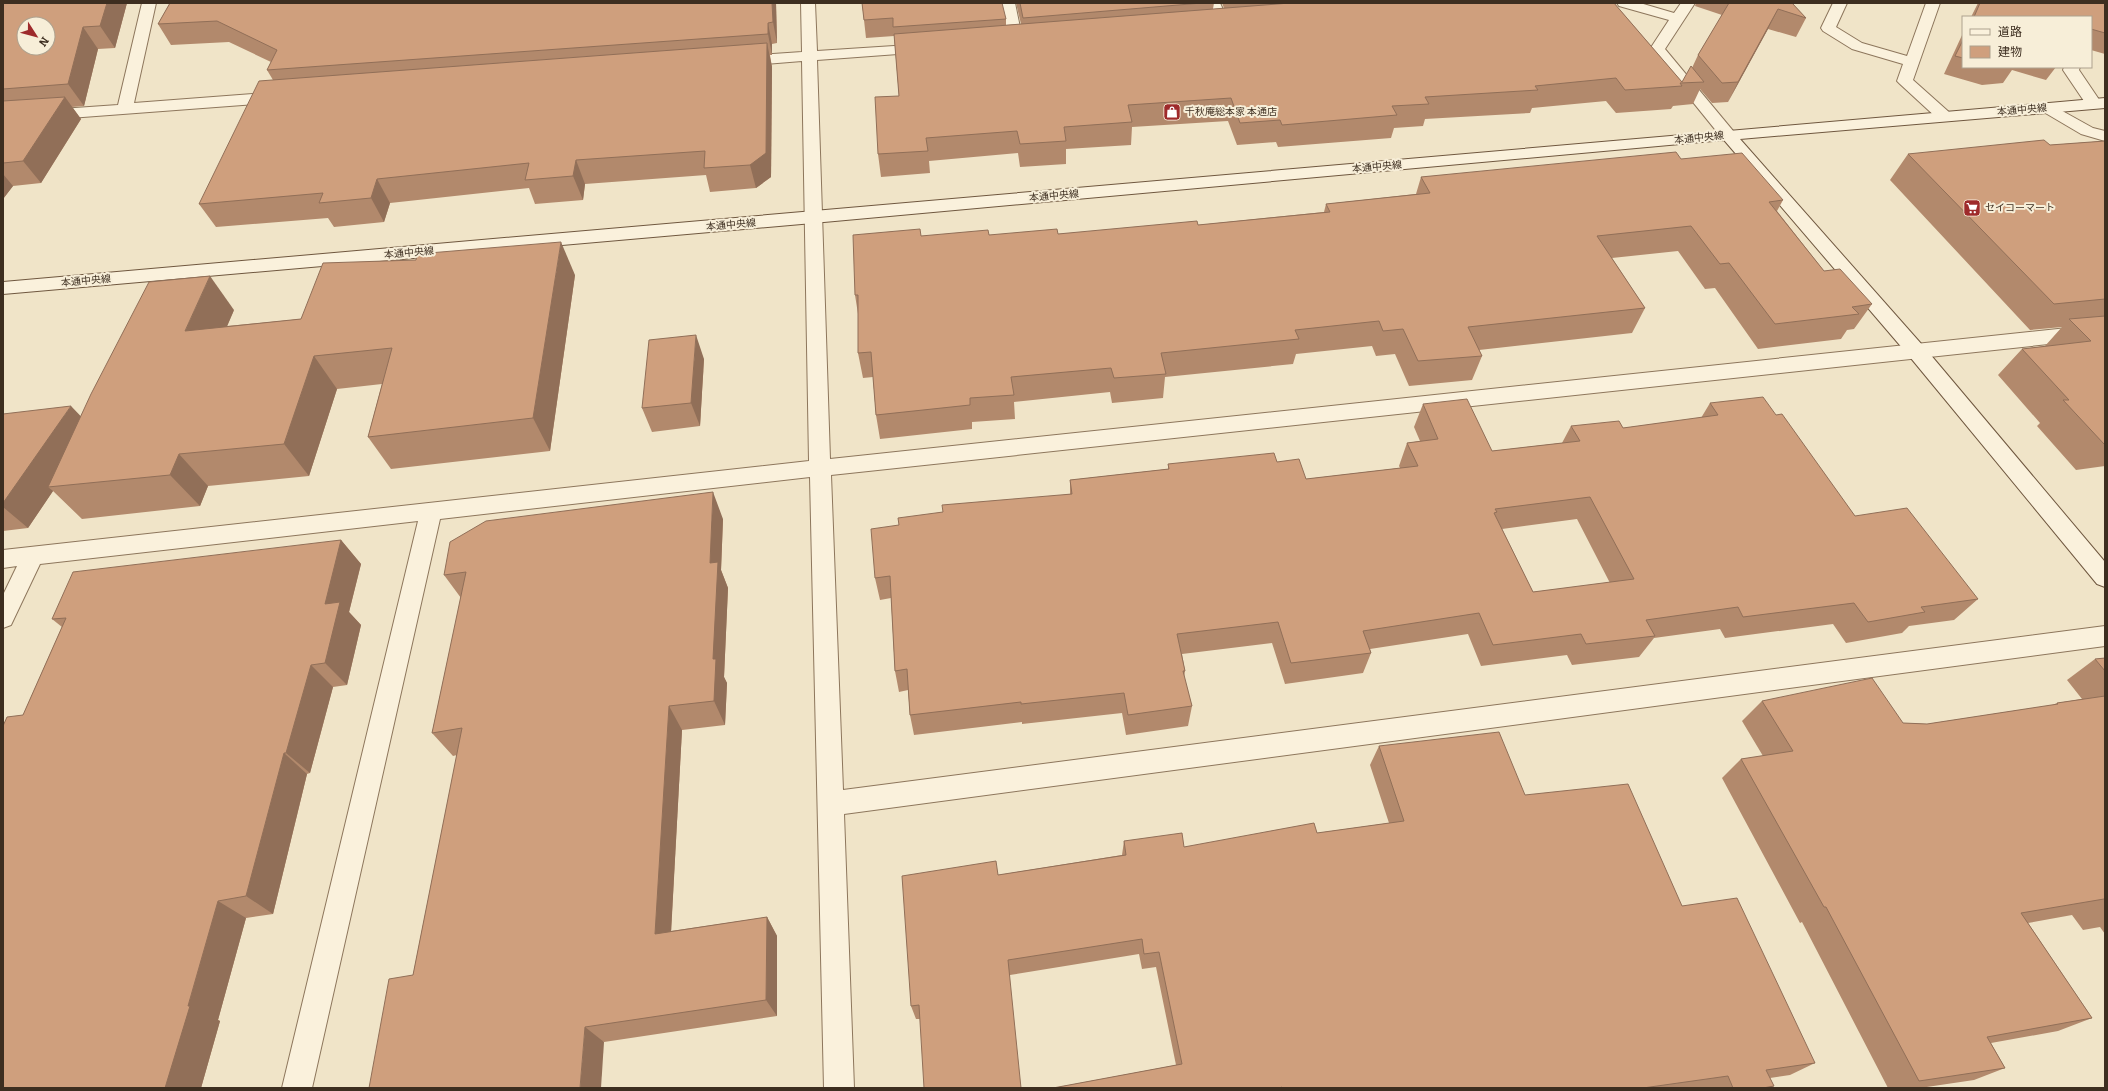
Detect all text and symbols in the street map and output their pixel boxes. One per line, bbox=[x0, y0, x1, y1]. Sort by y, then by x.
north arrow bbox=[16, 16, 56, 56]
legend bbox=[1962, 16, 2092, 68]
text: 道路 bbox=[1998, 25, 2022, 39]
text: N bbox=[36, 34, 51, 49]
text: 建物 bbox=[1998, 45, 2022, 59]
shop icon: 千秋庵総本家 本通店 bbox=[1162, 102, 1182, 122]
street label: 本通中央線 bbox=[1997, 102, 2047, 118]
place label: 千秋庵総本家 本通店 bbox=[1185, 106, 1277, 118]
street label: 本通中央線 bbox=[1674, 129, 1724, 147]
street label: 本通中央線 bbox=[1352, 159, 1402, 175]
street label: 本通中央線 bbox=[1029, 188, 1079, 204]
supermarket icon: セイコーマート bbox=[1962, 198, 1982, 218]
place label: セイコーマート bbox=[1985, 202, 2055, 214]
street label: 本通中央線 bbox=[706, 217, 756, 233]
street label: 本通中央線 bbox=[384, 245, 434, 261]
street label: 本通中央線 bbox=[61, 273, 111, 289]

